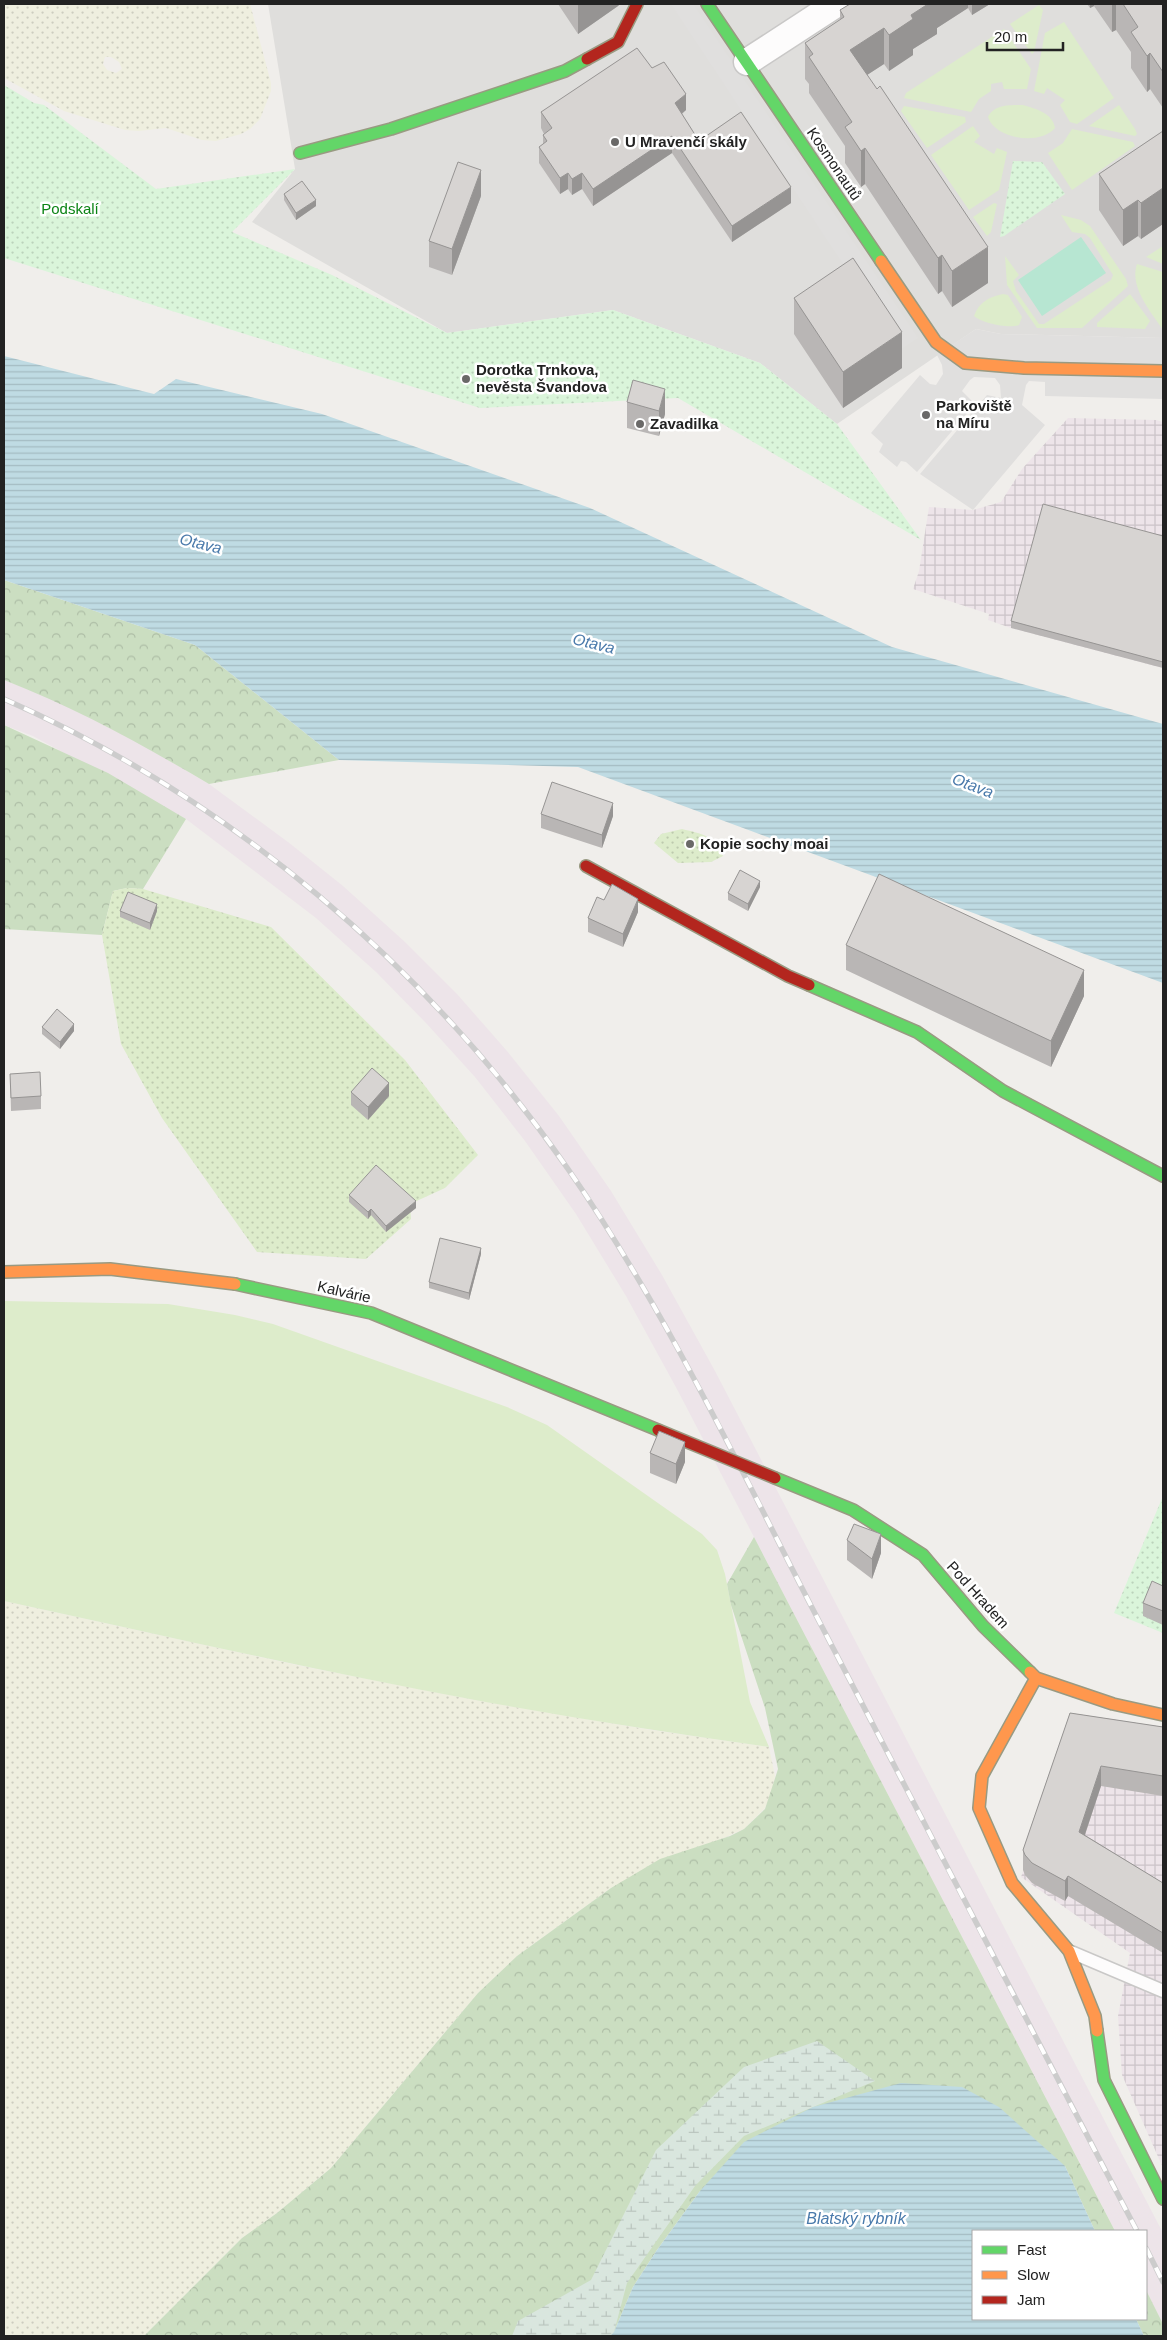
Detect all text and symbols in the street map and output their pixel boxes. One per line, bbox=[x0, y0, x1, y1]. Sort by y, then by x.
scale bar bbox=[987, 20, 1063, 52]
text: 20 m bbox=[994, 28, 1027, 45]
street label: Kosmonautů bbox=[804, 124, 865, 203]
place label: U Mravenčí skály bbox=[625, 133, 747, 150]
marker: U Mravenčí skály bbox=[609, 136, 621, 148]
park label: Podskalí bbox=[41, 200, 100, 217]
place label: Dorotka Trnkova, nevěsta Švandova bbox=[476, 361, 608, 395]
marker: Dorotka Trnkova, nevěsta Švandova bbox=[460, 373, 472, 385]
place label: Parkoviště na Míru bbox=[936, 397, 1012, 431]
marker: Parkoviště na Míru bbox=[920, 409, 932, 421]
place label: Zavadilka bbox=[650, 415, 719, 432]
marker: Zavadilka bbox=[634, 418, 646, 430]
water label: Otava bbox=[178, 530, 224, 557]
water label: Otava bbox=[571, 630, 617, 657]
water label: Otava bbox=[950, 770, 996, 801]
place label: Kopie sochy moai bbox=[700, 835, 828, 852]
marker: Kopie sochy moai bbox=[684, 838, 696, 850]
street label: Kalvárie bbox=[316, 1277, 372, 1306]
street label: Pod Hradem bbox=[944, 1558, 1013, 1632]
water label: Blatský rybník bbox=[806, 2210, 907, 2227]
legend bbox=[972, 2230, 1147, 2320]
text: Fast bbox=[1017, 2241, 1047, 2258]
text: Slow bbox=[1017, 2266, 1050, 2283]
text: Jam bbox=[1017, 2291, 1045, 2308]

